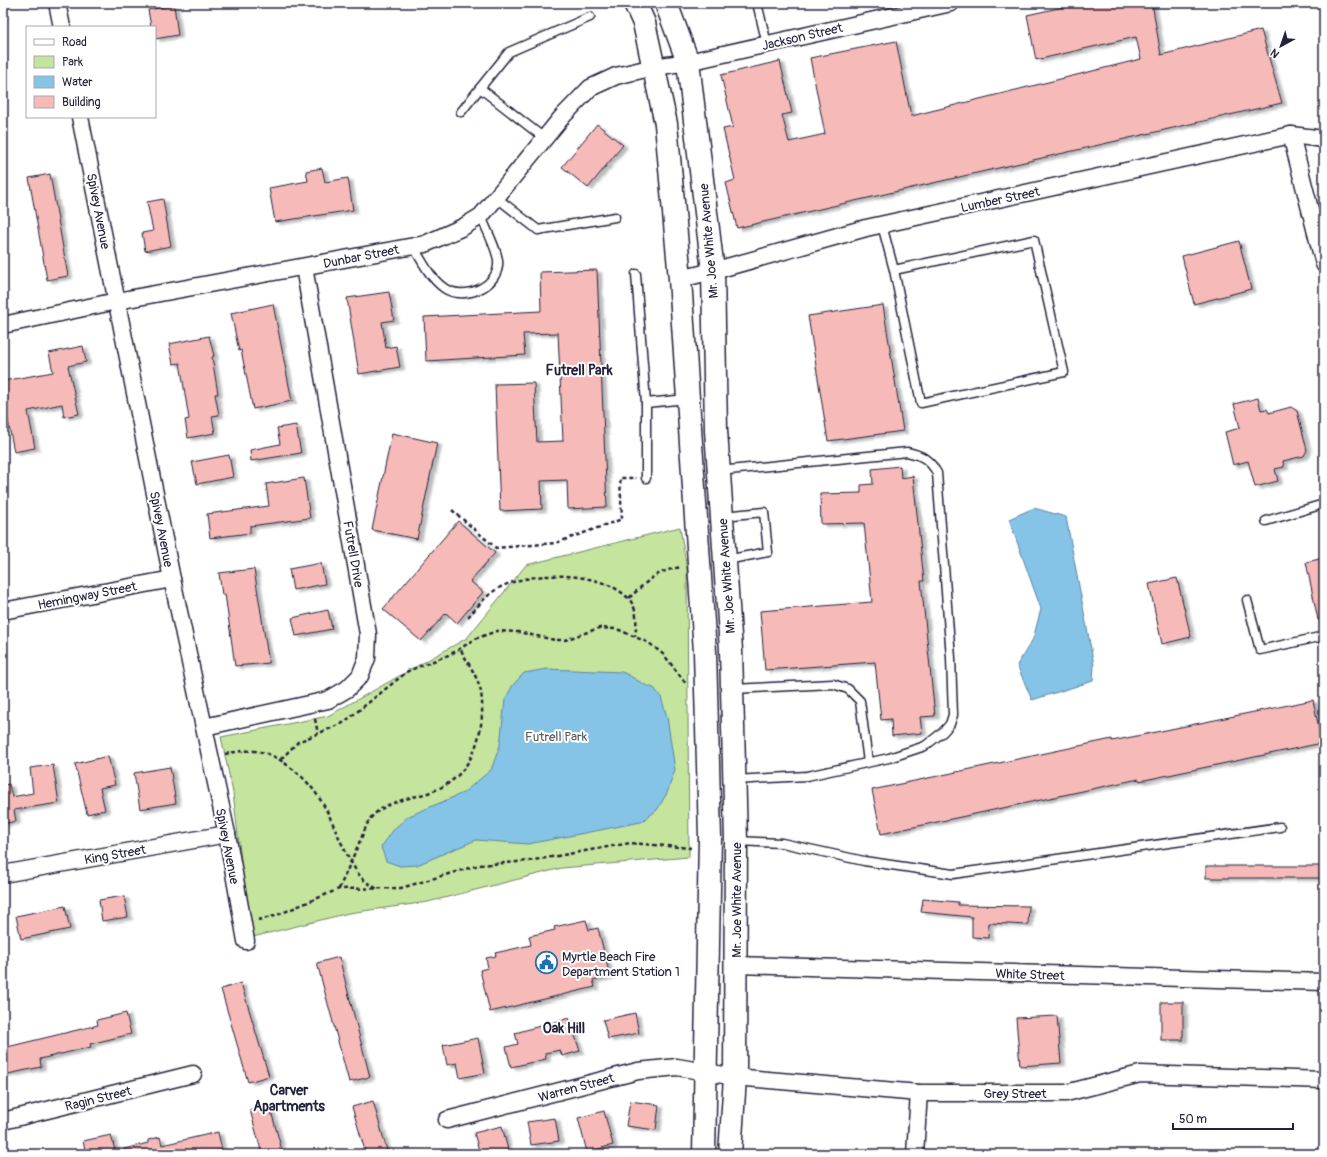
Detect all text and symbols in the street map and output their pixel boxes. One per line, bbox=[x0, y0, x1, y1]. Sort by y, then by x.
street label: Jackson Street bbox=[760, 20, 845, 54]
legend bbox=[26, 26, 156, 118]
north arrow bbox=[1261, 26, 1301, 66]
text: Road bbox=[62, 35, 87, 50]
text: N bbox=[1267, 46, 1282, 61]
text: Park bbox=[62, 55, 83, 70]
text: Water bbox=[62, 75, 93, 90]
text: Building bbox=[62, 95, 101, 110]
street label: Spivey Avenue bbox=[83, 172, 113, 251]
street label: Mr. Joe White Avenue bbox=[696, 182, 722, 299]
street label: Lumber Street bbox=[959, 184, 1042, 216]
street label: Dunbar Street bbox=[322, 242, 401, 272]
district label: Futrell Park bbox=[546, 362, 613, 379]
street label: Spivey Avenue bbox=[146, 490, 176, 569]
street label: Mr. Joe White Avenue bbox=[715, 517, 739, 634]
street label: Futrell Drive bbox=[339, 520, 367, 589]
street label: Hemingway Street bbox=[37, 578, 139, 613]
park label: Futrell Park bbox=[525, 729, 588, 745]
street label: Spivey Avenue bbox=[212, 807, 242, 886]
street label: King Street bbox=[83, 842, 148, 868]
street label: Mr. Joe White Avenue bbox=[729, 842, 745, 958]
place label: Myrtle Beach Fire Department Station 1 bbox=[562, 949, 680, 980]
public building icon: Myrtle Beach Fire Department Station 1 bbox=[534, 950, 560, 976]
street label: White Street bbox=[995, 966, 1066, 984]
district label: Oak Hill bbox=[543, 1020, 585, 1037]
street label: Warren Street bbox=[537, 1070, 617, 1106]
district label: Carver Apartments bbox=[253, 1082, 326, 1115]
street label: Ragin Street bbox=[63, 1083, 134, 1115]
street label: Grey Street bbox=[983, 1086, 1047, 1102]
scale bar bbox=[1173, 1105, 1293, 1131]
text: 50 m bbox=[1179, 1112, 1207, 1127]

